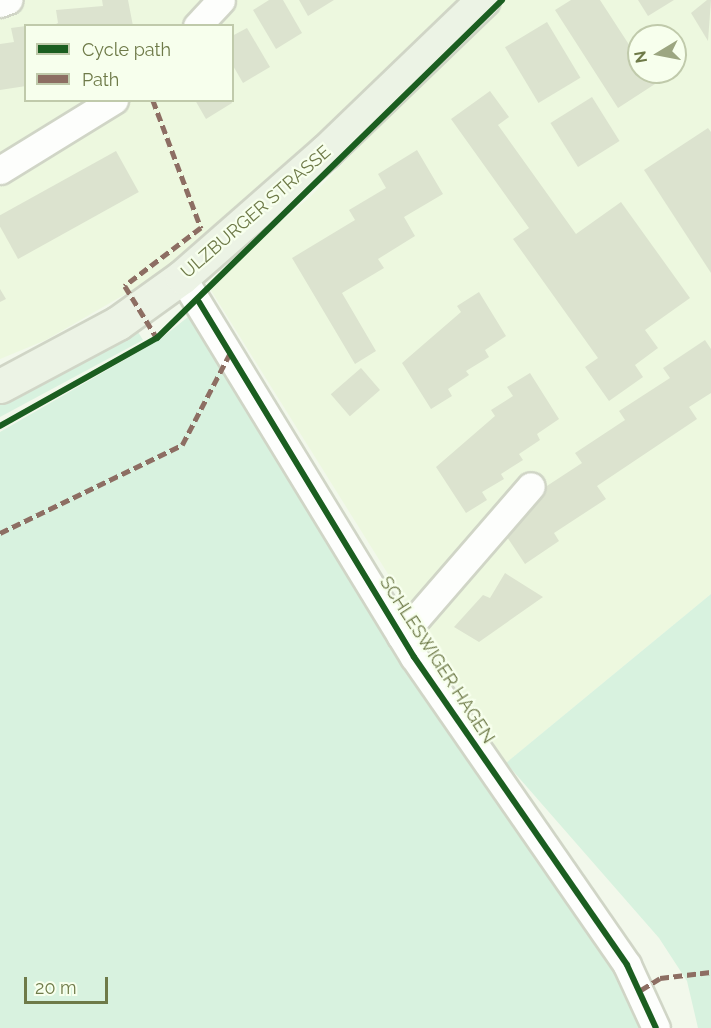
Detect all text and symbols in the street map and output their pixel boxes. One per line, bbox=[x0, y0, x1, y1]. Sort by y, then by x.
legend bbox=[24, 24, 234, 102]
north arrow bbox=[627, 24, 687, 84]
text: Cycle path bbox=[82, 39, 171, 60]
text: N bbox=[630, 49, 651, 65]
text: Path bbox=[82, 69, 119, 90]
street label: ULZBURGER STRASSE bbox=[177, 141, 335, 283]
street label: SCHLESWIGER HAGEN bbox=[375, 572, 499, 748]
scale bar bbox=[27, 965, 111, 1003]
text: 20 m bbox=[35, 977, 77, 998]

